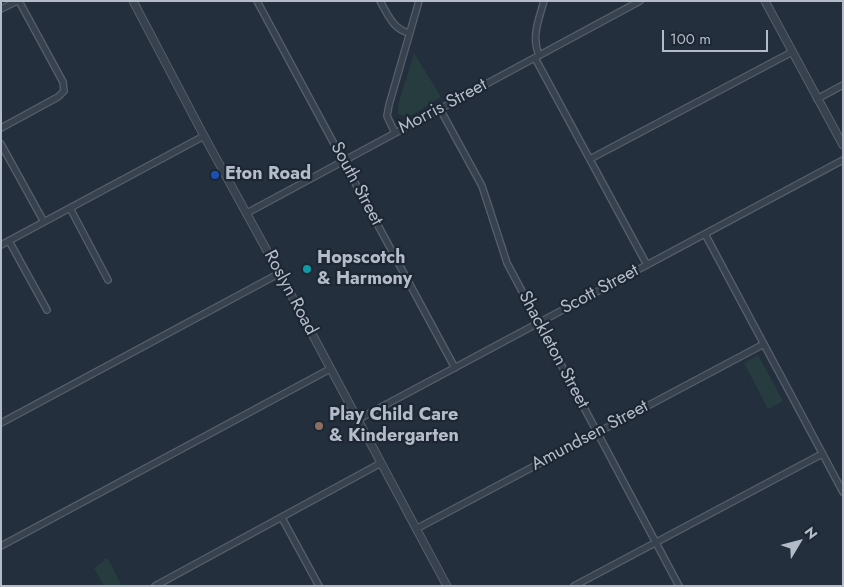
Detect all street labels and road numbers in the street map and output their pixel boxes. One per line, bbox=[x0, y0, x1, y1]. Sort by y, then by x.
street label: Morris Street bbox=[395, 75, 491, 139]
street label: South Street bbox=[325, 139, 387, 229]
street label: Roslyn Road bbox=[259, 247, 321, 339]
street label: Scott Street bbox=[557, 260, 643, 320]
street label: Shackleton Street bbox=[513, 288, 593, 412]
street label: Amundsen Street bbox=[528, 396, 652, 476]

